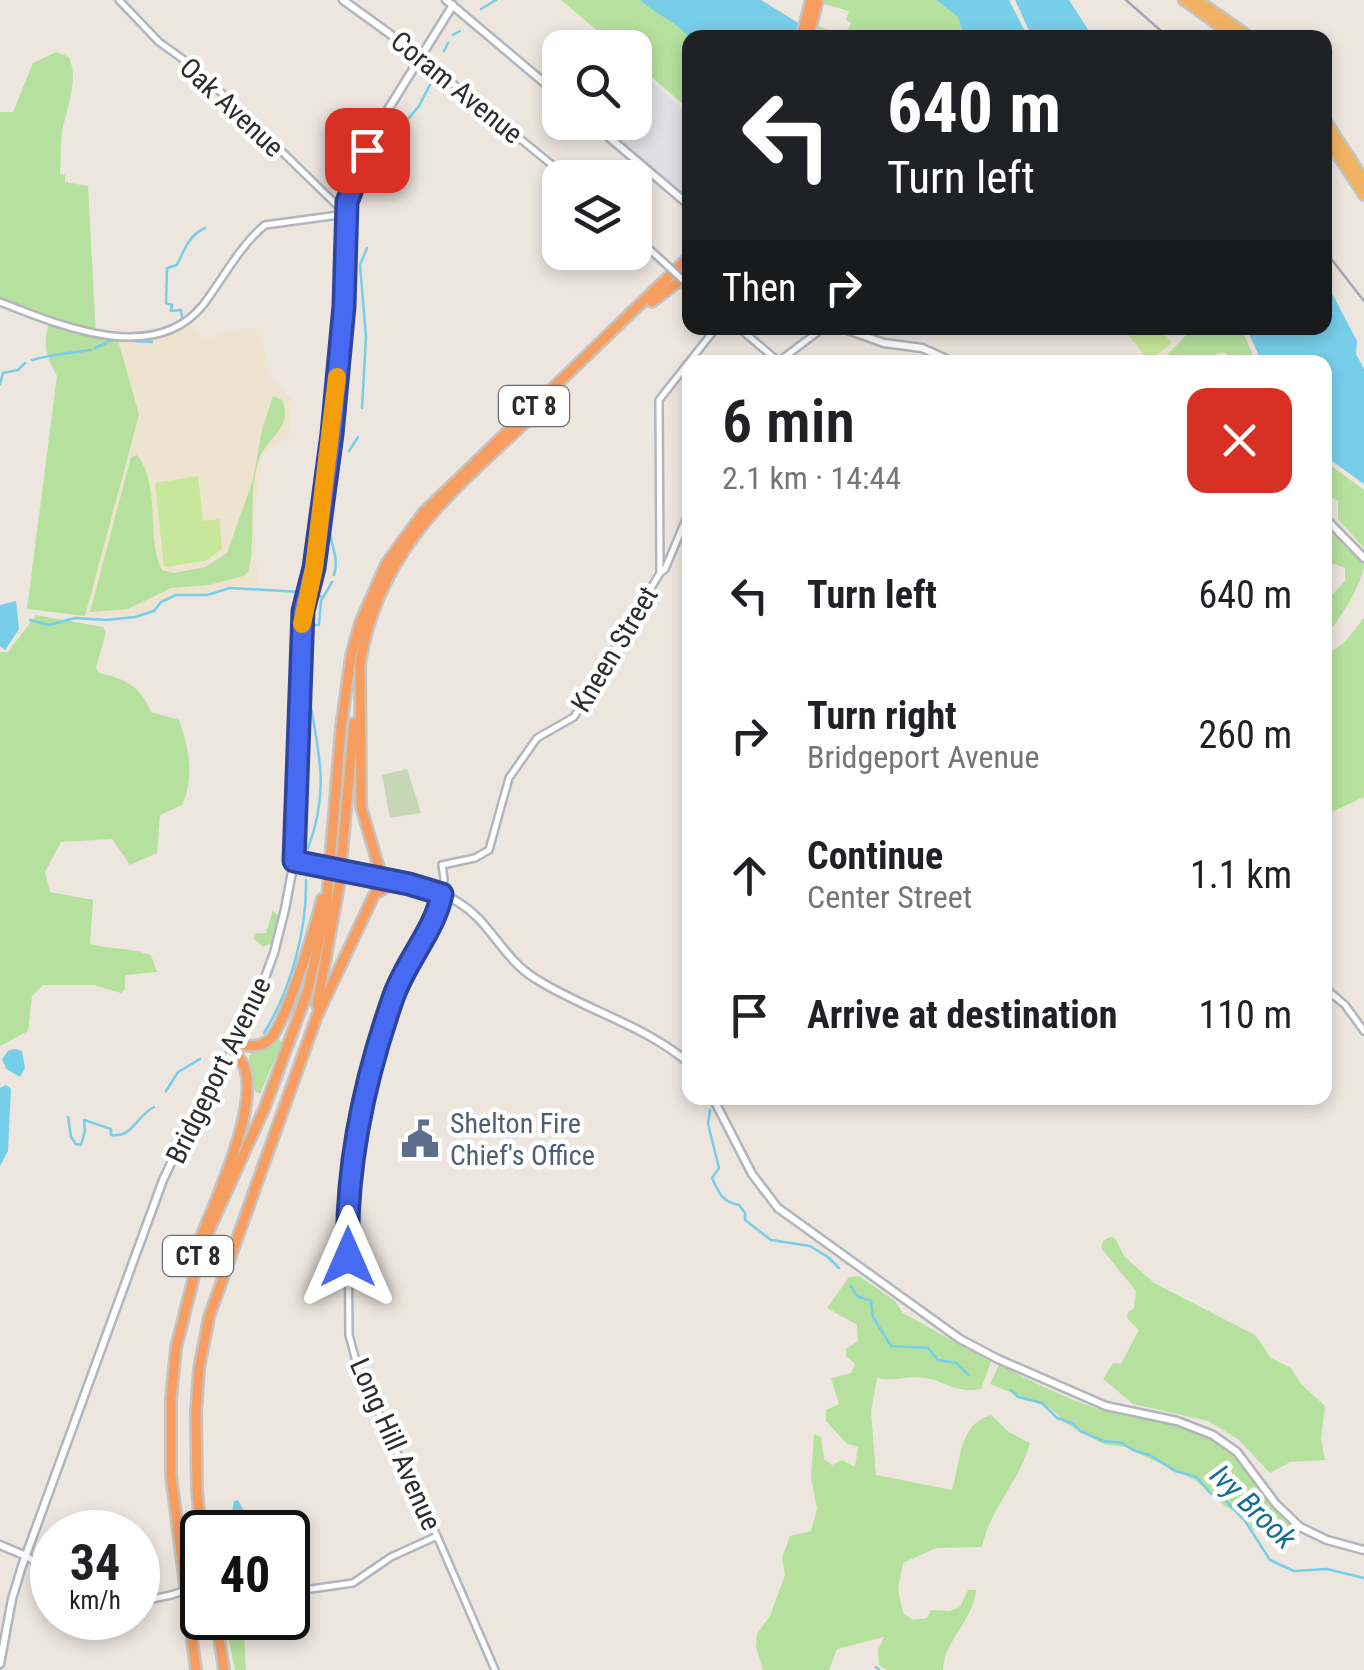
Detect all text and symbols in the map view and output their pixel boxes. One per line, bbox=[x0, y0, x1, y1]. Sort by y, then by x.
street label: Coram Avenue bbox=[384, 24, 529, 150]
map controls bbox=[542, 30, 652, 270]
button: search bbox=[542, 30, 652, 140]
street label: Oak Avenue bbox=[173, 51, 290, 164]
text: 640 m bbox=[887, 67, 1061, 149]
icon: left bbox=[722, 70, 852, 200]
pin bbox=[325, 108, 410, 193]
icon: arrive bbox=[340, 123, 395, 178]
text: Turn left bbox=[887, 151, 1035, 204]
button: layers bbox=[542, 160, 652, 270]
icon: right bbox=[816, 260, 871, 315]
text: Then bbox=[722, 266, 796, 310]
road number: CT 8 bbox=[499, 386, 569, 426]
text: 6 min bbox=[722, 386, 855, 457]
button: close bbox=[1187, 388, 1292, 493]
text: 2.1 km · 14:44 bbox=[722, 459, 901, 497]
icon: left bbox=[722, 568, 777, 623]
text: Turn left bbox=[807, 573, 937, 617]
text: 640 m bbox=[1198, 573, 1292, 617]
street label: Kneen Street bbox=[564, 581, 665, 718]
text: Turn right bbox=[807, 694, 957, 738]
icon: right bbox=[722, 708, 777, 763]
text: 260 m bbox=[1198, 713, 1292, 757]
text: Bridgeport Avenue bbox=[807, 738, 1040, 776]
text: Continue bbox=[807, 834, 943, 878]
icon: ahead bbox=[722, 848, 777, 903]
text: 1.1 km bbox=[1190, 853, 1292, 897]
text: Center Street bbox=[807, 878, 972, 916]
street label: Bridgeport Avenue bbox=[159, 972, 278, 1169]
icon: arrive bbox=[722, 988, 777, 1043]
text: Arrive at destination bbox=[807, 993, 1117, 1037]
text: 110 m bbox=[1198, 993, 1292, 1037]
place label: Shelton Fire Chief's Office bbox=[450, 1107, 595, 1172]
public building icon: Shelton Fire Chief's Office bbox=[399, 1118, 441, 1160]
position arrow bbox=[296, 1205, 400, 1309]
road number: CT 8 bbox=[163, 1236, 233, 1276]
street label: Long Hill Avenue bbox=[343, 1353, 448, 1535]
water label: Ivy Brook bbox=[1203, 1457, 1304, 1556]
speed limit sign: 40 bbox=[180, 1510, 310, 1640]
text: 34 bbox=[70, 1534, 120, 1592]
text: km/h bbox=[69, 1586, 121, 1615]

